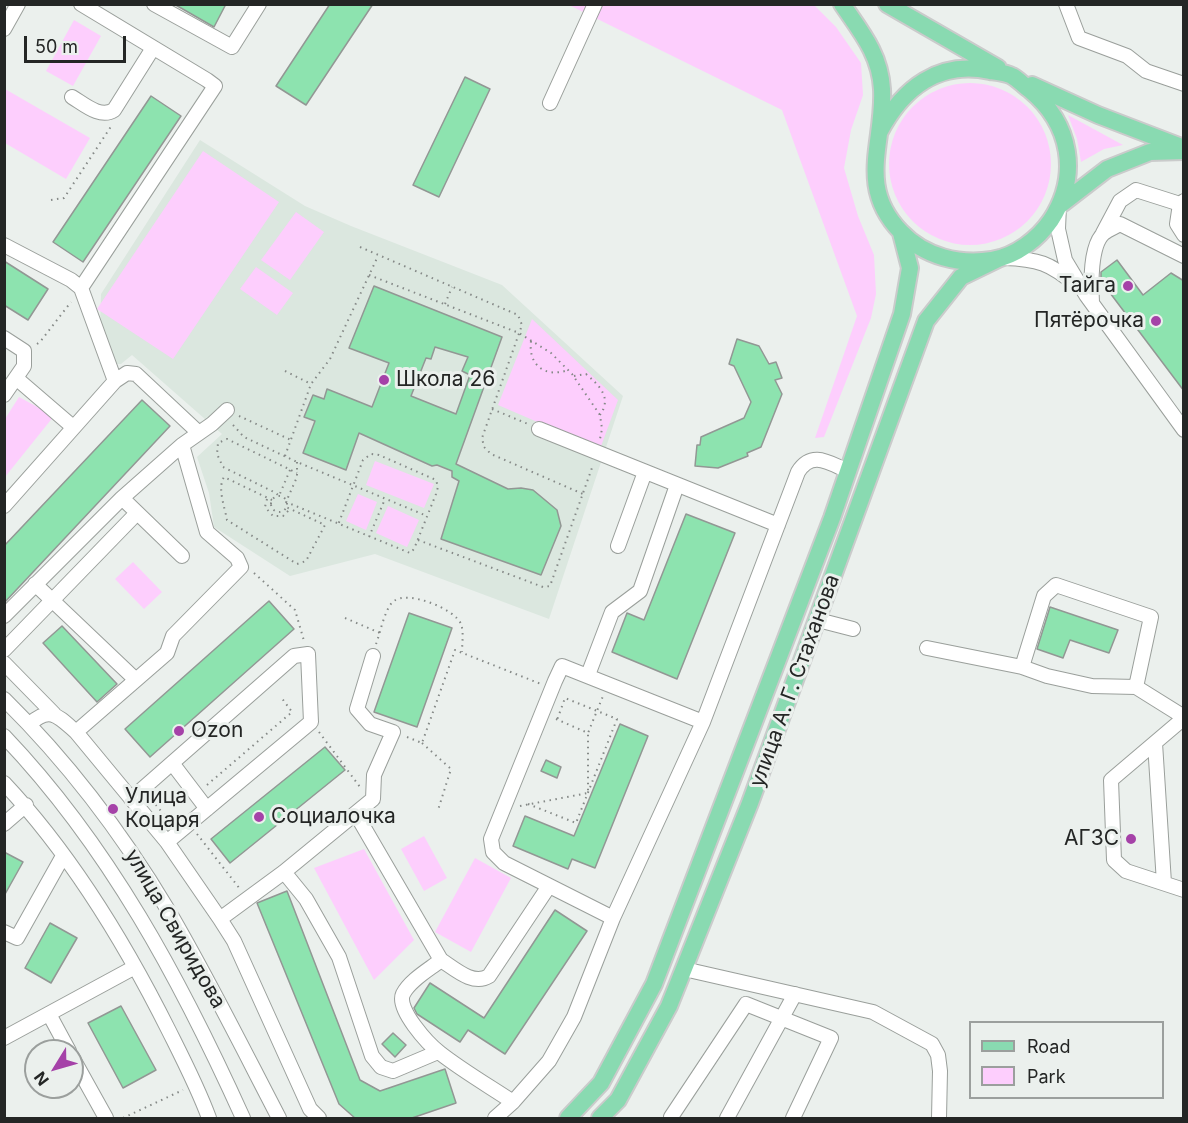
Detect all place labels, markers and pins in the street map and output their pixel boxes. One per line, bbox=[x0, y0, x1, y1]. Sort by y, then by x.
place label: Тайга bbox=[1059, 273, 1116, 299]
marker: Тайга bbox=[1121, 279, 1135, 293]
place label: Пятёрочка bbox=[1034, 308, 1144, 334]
marker: Пятёрочка bbox=[1149, 314, 1163, 328]
place label: Школа 26 bbox=[396, 367, 495, 393]
marker: Школа 26 bbox=[377, 373, 391, 387]
place label: Ozon bbox=[191, 718, 243, 744]
marker: Ozon bbox=[172, 724, 186, 738]
place label: Улица Коцаря bbox=[125, 784, 200, 834]
marker: Улица Коцаря bbox=[106, 802, 120, 816]
place label: Социалочка bbox=[271, 804, 396, 830]
marker: Социалочка bbox=[252, 810, 266, 824]
place label: АГЗС bbox=[1064, 826, 1119, 852]
marker: АГЗС bbox=[1124, 832, 1138, 846]

